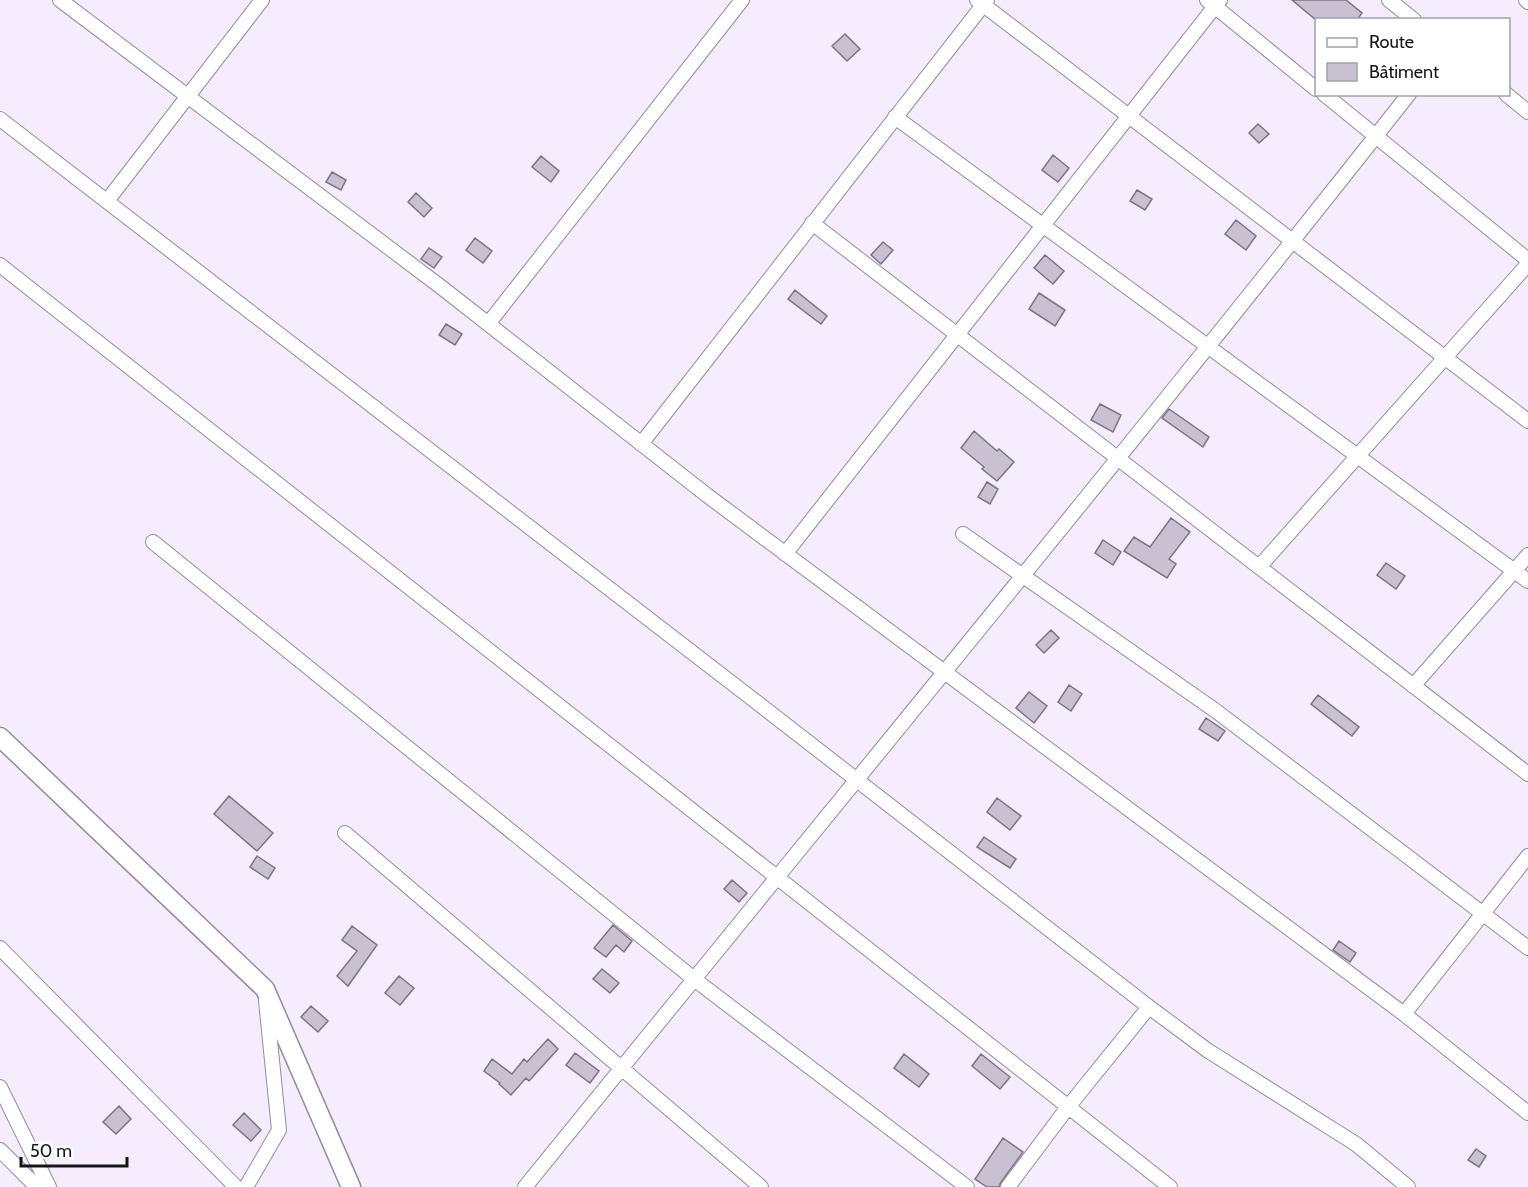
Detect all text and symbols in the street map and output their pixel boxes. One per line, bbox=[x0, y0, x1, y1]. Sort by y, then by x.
legend bbox=[1315, 18, 1510, 96]
text: Route bbox=[1369, 31, 1414, 53]
text: Bâtiment bbox=[1369, 61, 1439, 83]
scale bar bbox=[21, 1130, 128, 1168]
text: 50 m bbox=[30, 1140, 72, 1162]

